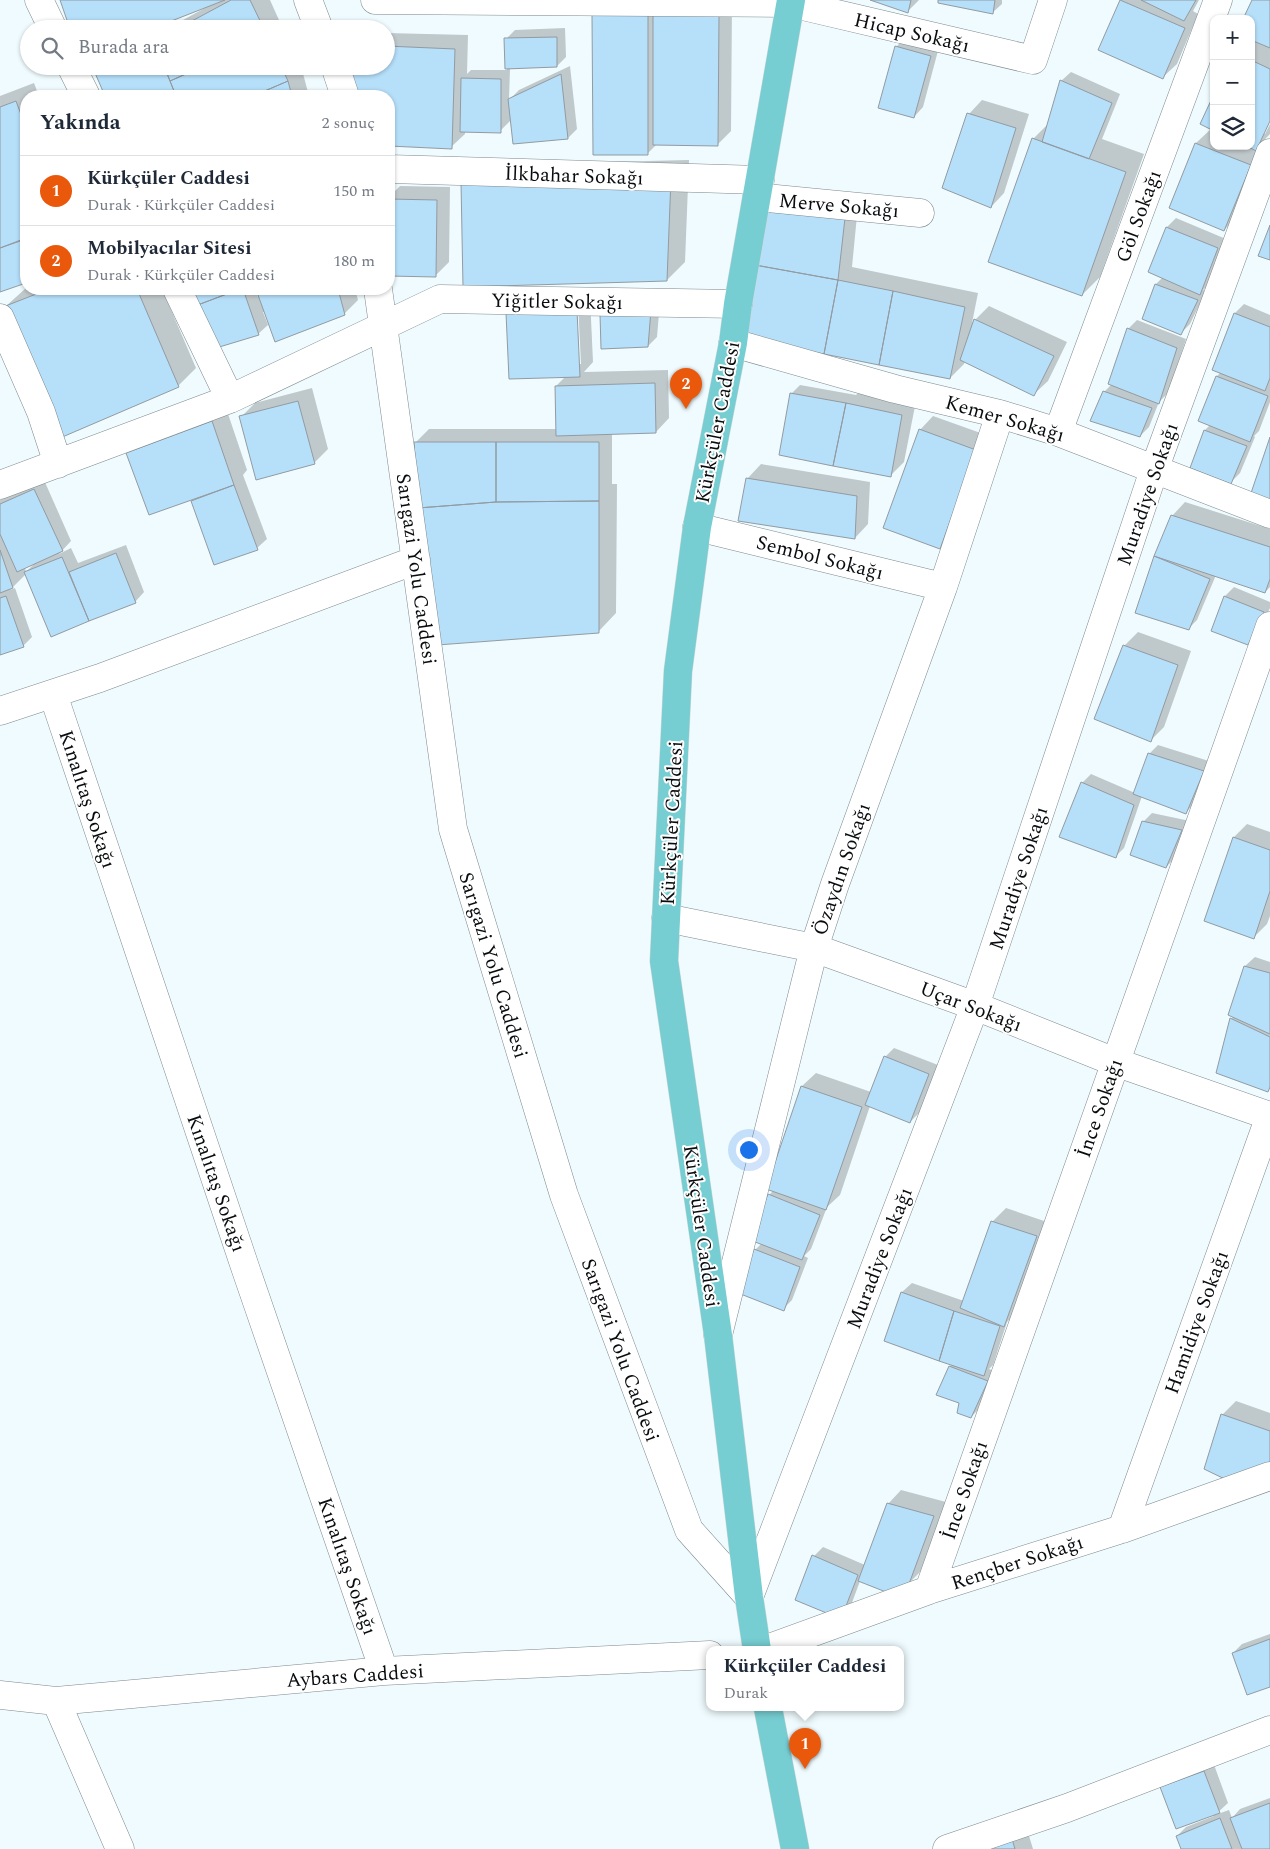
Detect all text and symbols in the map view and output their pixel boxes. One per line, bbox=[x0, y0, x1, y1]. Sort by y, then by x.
street label: Hicap Sokağı bbox=[851, 5, 972, 61]
map controls bbox=[1210, 15, 1255, 150]
button: + bbox=[1210, 15, 1255, 60]
search box bbox=[20, 20, 395, 75]
text: Burada ara bbox=[78, 33, 169, 62]
icon: search bbox=[38, 34, 66, 62]
button: − bbox=[1210, 60, 1255, 105]
button: layers bbox=[1210, 105, 1255, 150]
text: Yakında bbox=[40, 107, 121, 139]
text: 2 sonuç bbox=[321, 111, 375, 135]
street label: İlkbahar Sokağı bbox=[504, 159, 644, 193]
text: Kürkçüler Caddesi bbox=[87, 164, 250, 193]
street label: Göl Sokağı bbox=[1108, 166, 1170, 267]
text: 1 bbox=[52, 179, 60, 203]
text: 150 m bbox=[333, 179, 375, 203]
street label: Merve Sokağı bbox=[778, 186, 900, 226]
text: Durak · Kürkçüler Caddesi bbox=[87, 193, 275, 217]
text: Mobilyacılar Sitesi bbox=[87, 234, 251, 263]
text: 2 bbox=[52, 249, 60, 273]
text: 180 m bbox=[333, 249, 375, 273]
text: Durak · Kürkçüler Caddesi bbox=[87, 263, 275, 287]
street label: Yiğitler Sokağı bbox=[491, 286, 623, 318]
street label: Kürkçüler Caddesi bbox=[688, 339, 748, 506]
pin: 2 bbox=[670, 368, 702, 409]
street label: Kemer Sokağı bbox=[941, 388, 1068, 450]
street label: Muradiye Sokağı bbox=[1109, 419, 1186, 570]
street label: Sarıgazi Yolu Caddesi bbox=[388, 471, 444, 667]
street label: Sembol Sokağı bbox=[753, 528, 887, 588]
street label: Kınalıtaş Sokağı bbox=[51, 726, 124, 872]
street label: Kürkçüler Caddesi bbox=[653, 740, 691, 906]
street label: Özaydın Sokağı bbox=[805, 799, 879, 940]
street label: Muradiye Sokağı bbox=[982, 803, 1056, 954]
street label: Sarıgazi Yolu Caddesi bbox=[450, 868, 536, 1062]
street label: Uçar Sokağı bbox=[915, 974, 1026, 1040]
street label: İnce Sokağı bbox=[1069, 1055, 1131, 1162]
street label: Kınalıtaş Sokağı bbox=[178, 1110, 254, 1256]
your location bbox=[736, 1137, 762, 1163]
street label: Kürkçüler Caddesi bbox=[675, 1143, 727, 1310]
street label: Muradiye Sokağı bbox=[839, 1183, 921, 1334]
street label: Hamidiye Sokağı bbox=[1157, 1246, 1237, 1398]
street label: Sarıgazi Yolu Caddesi bbox=[573, 1254, 667, 1446]
street label: İnce Sokağı bbox=[934, 1437, 996, 1544]
street label: Kınalıtaş Sokağı bbox=[309, 1493, 385, 1639]
street label: Rençber Sokağı bbox=[947, 1527, 1087, 1598]
popup bbox=[706, 1646, 904, 1711]
text: Kürkçüler Caddesi bbox=[724, 1652, 886, 1681]
street label: Aybars Caddesi bbox=[285, 1656, 425, 1696]
text: Durak bbox=[724, 1681, 768, 1705]
pin: 1 bbox=[789, 1728, 821, 1769]

